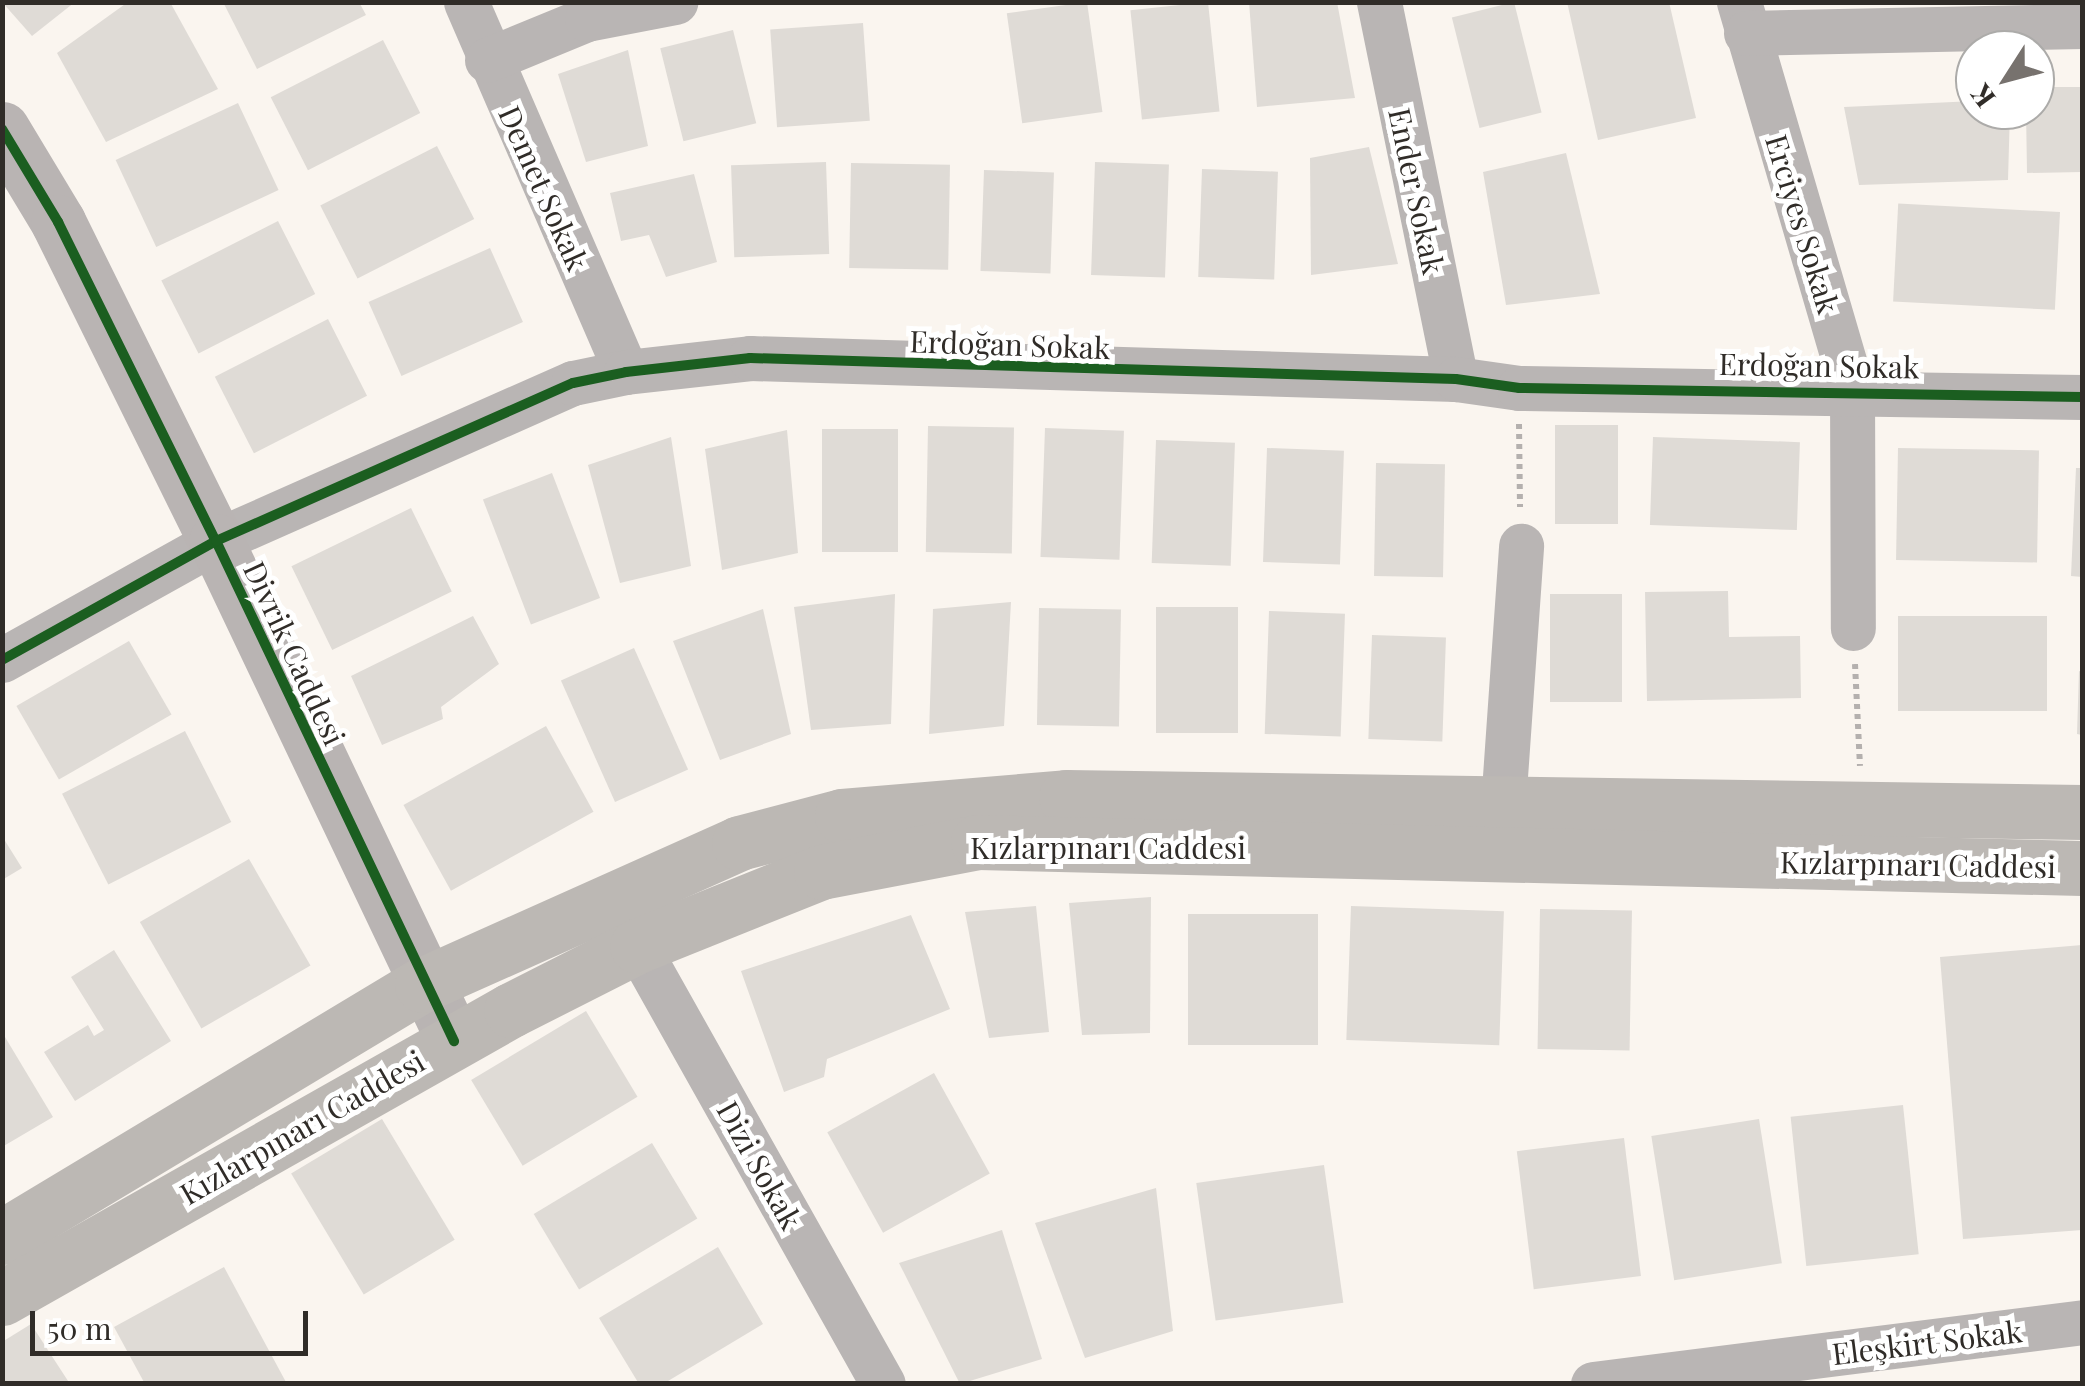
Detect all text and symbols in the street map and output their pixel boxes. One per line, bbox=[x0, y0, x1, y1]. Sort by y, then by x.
north arrow bbox=[1955, 30, 2055, 130]
text: K bbox=[1961, 78, 2003, 116]
street label: Demet Sokak bbox=[492, 100, 596, 276]
street label: Ender Sokak bbox=[1382, 104, 1452, 278]
street label: Erciyes Sokak bbox=[1759, 130, 1847, 318]
street label: Erdoğan Sokak bbox=[909, 323, 1111, 365]
street label: Erdoğan Sokak bbox=[1718, 345, 1920, 385]
street label: Divrik Caddesi bbox=[237, 555, 353, 751]
street label: Kızlarpınarı Caddesi bbox=[970, 829, 1246, 865]
street label: Kızlarpınarı Caddesi bbox=[1780, 844, 2056, 884]
street label: Kızlarpınarı Caddesi bbox=[173, 1042, 431, 1212]
street label: Dizi Sokak bbox=[710, 1095, 810, 1235]
scale bar bbox=[35, 1291, 312, 1353]
text: 50 m bbox=[47, 1308, 112, 1348]
street label: Eleşkirt Sokak bbox=[1830, 1312, 2024, 1372]

